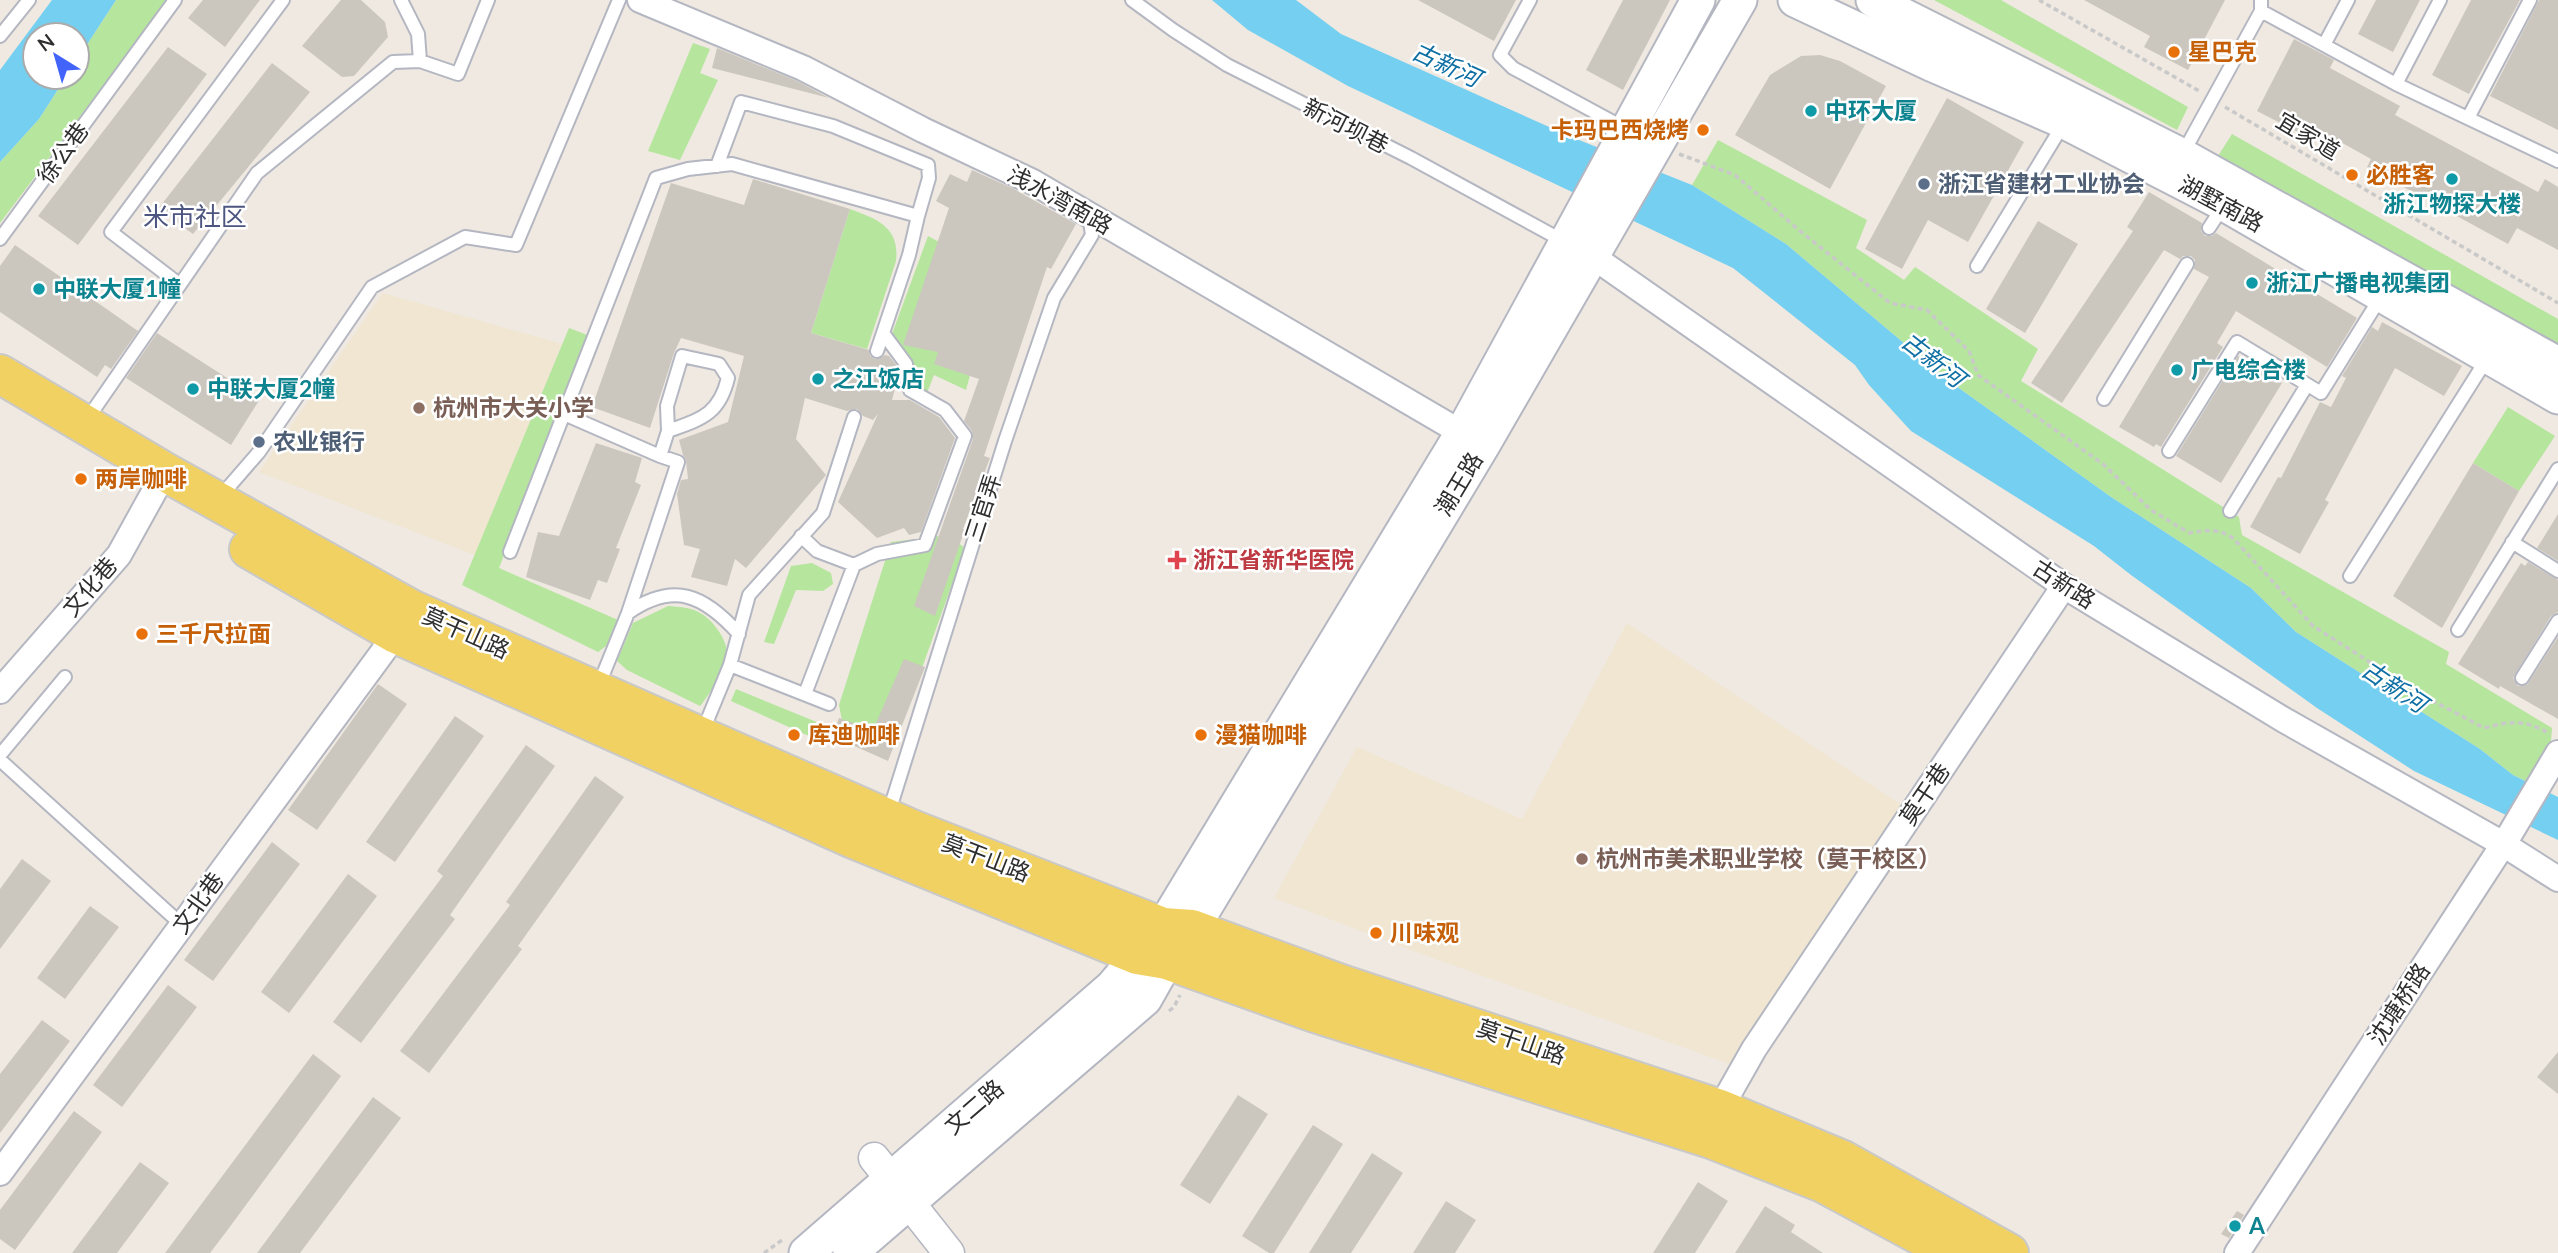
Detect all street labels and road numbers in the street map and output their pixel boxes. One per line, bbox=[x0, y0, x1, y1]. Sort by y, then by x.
street label: 新河坝巷 bbox=[1299, 92, 1394, 158]
street label: 宜家道 bbox=[2272, 105, 2345, 165]
street label: 徐公巷 bbox=[31, 116, 94, 189]
street label: 浅水湾南路 bbox=[1003, 159, 1118, 239]
street label: 湖墅南路 bbox=[2174, 169, 2269, 237]
street label: 潮王路 bbox=[1428, 447, 1488, 520]
street label: 三官弄 bbox=[958, 471, 1006, 545]
street label: 文化巷 bbox=[56, 551, 122, 622]
street label: 古新路 bbox=[2028, 553, 2101, 614]
street label: 莫干山路 bbox=[419, 601, 514, 664]
street label: 莫干巷 bbox=[1893, 757, 1955, 830]
street label: 莫干山路 bbox=[938, 828, 1034, 887]
street label: 文北巷 bbox=[166, 866, 229, 939]
street label: 沈塘桥路 bbox=[2361, 957, 2435, 1050]
street label: 莫干山路 bbox=[1473, 1013, 1569, 1069]
street label: 文二路 bbox=[938, 1073, 1009, 1139]

